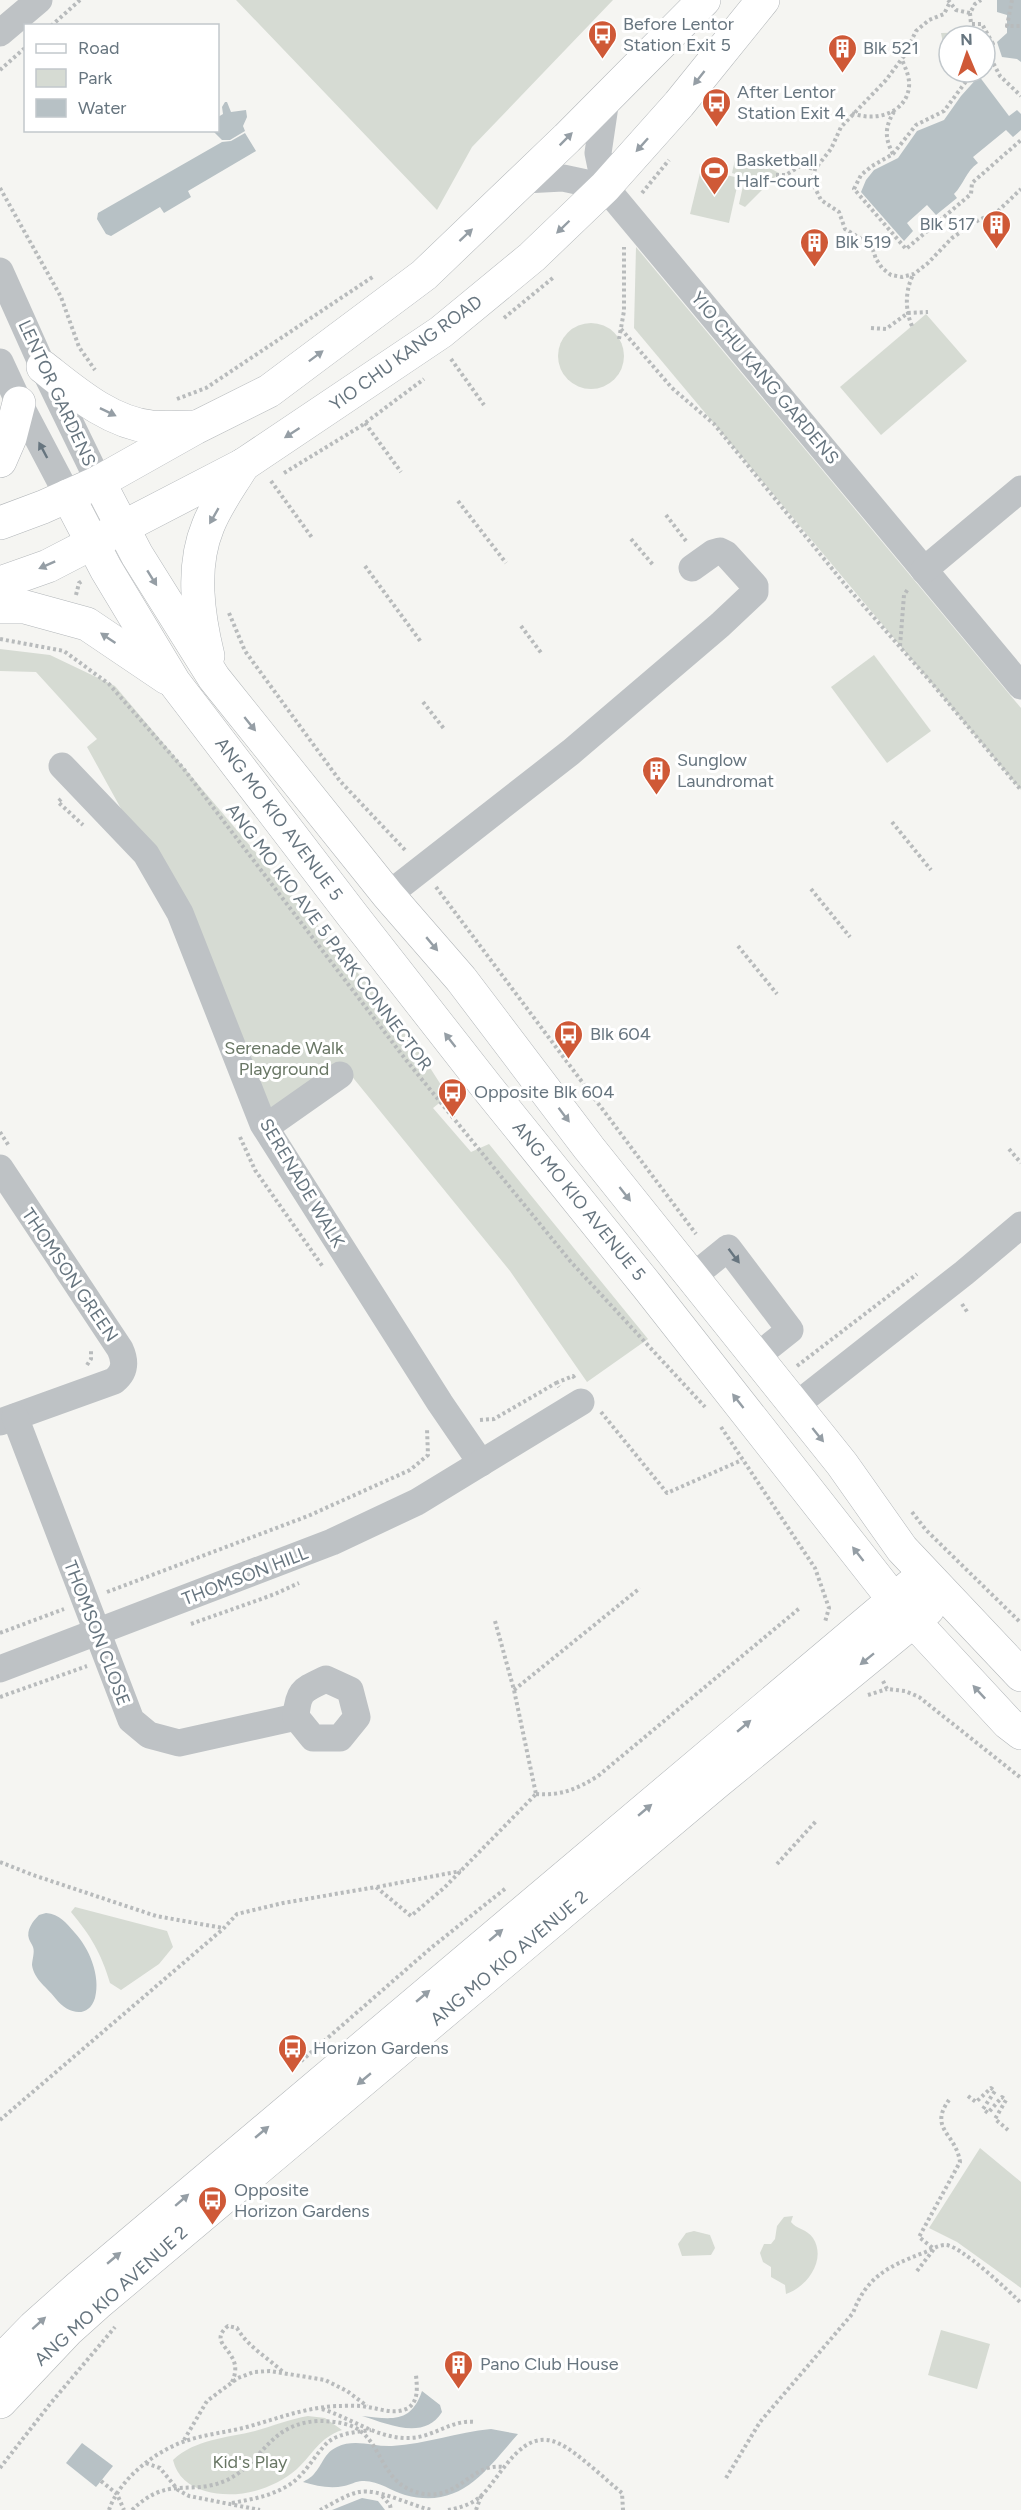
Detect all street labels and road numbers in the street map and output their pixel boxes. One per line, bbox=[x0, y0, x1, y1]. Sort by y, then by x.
street label: YIO CHU KANG GARDENS bbox=[686, 287, 844, 469]
street label: YIO CHU KANG ROAD bbox=[326, 290, 486, 416]
street label: LENTOR GARDENS bbox=[14, 316, 100, 470]
street label: ANG MO KIO AVENUE 5 bbox=[210, 733, 348, 905]
street label: ANG MO KIO AVE 5 PARK CONNECTOR bbox=[221, 799, 437, 1075]
street label: SERENADE WALK bbox=[255, 1115, 349, 1251]
street label: ANG MO KIO AVENUE 5 bbox=[508, 1117, 650, 1285]
street label: THOMSON GREEN bbox=[17, 1204, 123, 1346]
street label: THOMSON HILL bbox=[179, 1542, 312, 1610]
street label: THOMSON CLOSE bbox=[59, 1557, 135, 1709]
street label: ANG MO KIO AVENUE 2 bbox=[426, 1886, 592, 2030]
street label: ANG MO KIO AVENUE 2 bbox=[30, 2221, 192, 2371]

